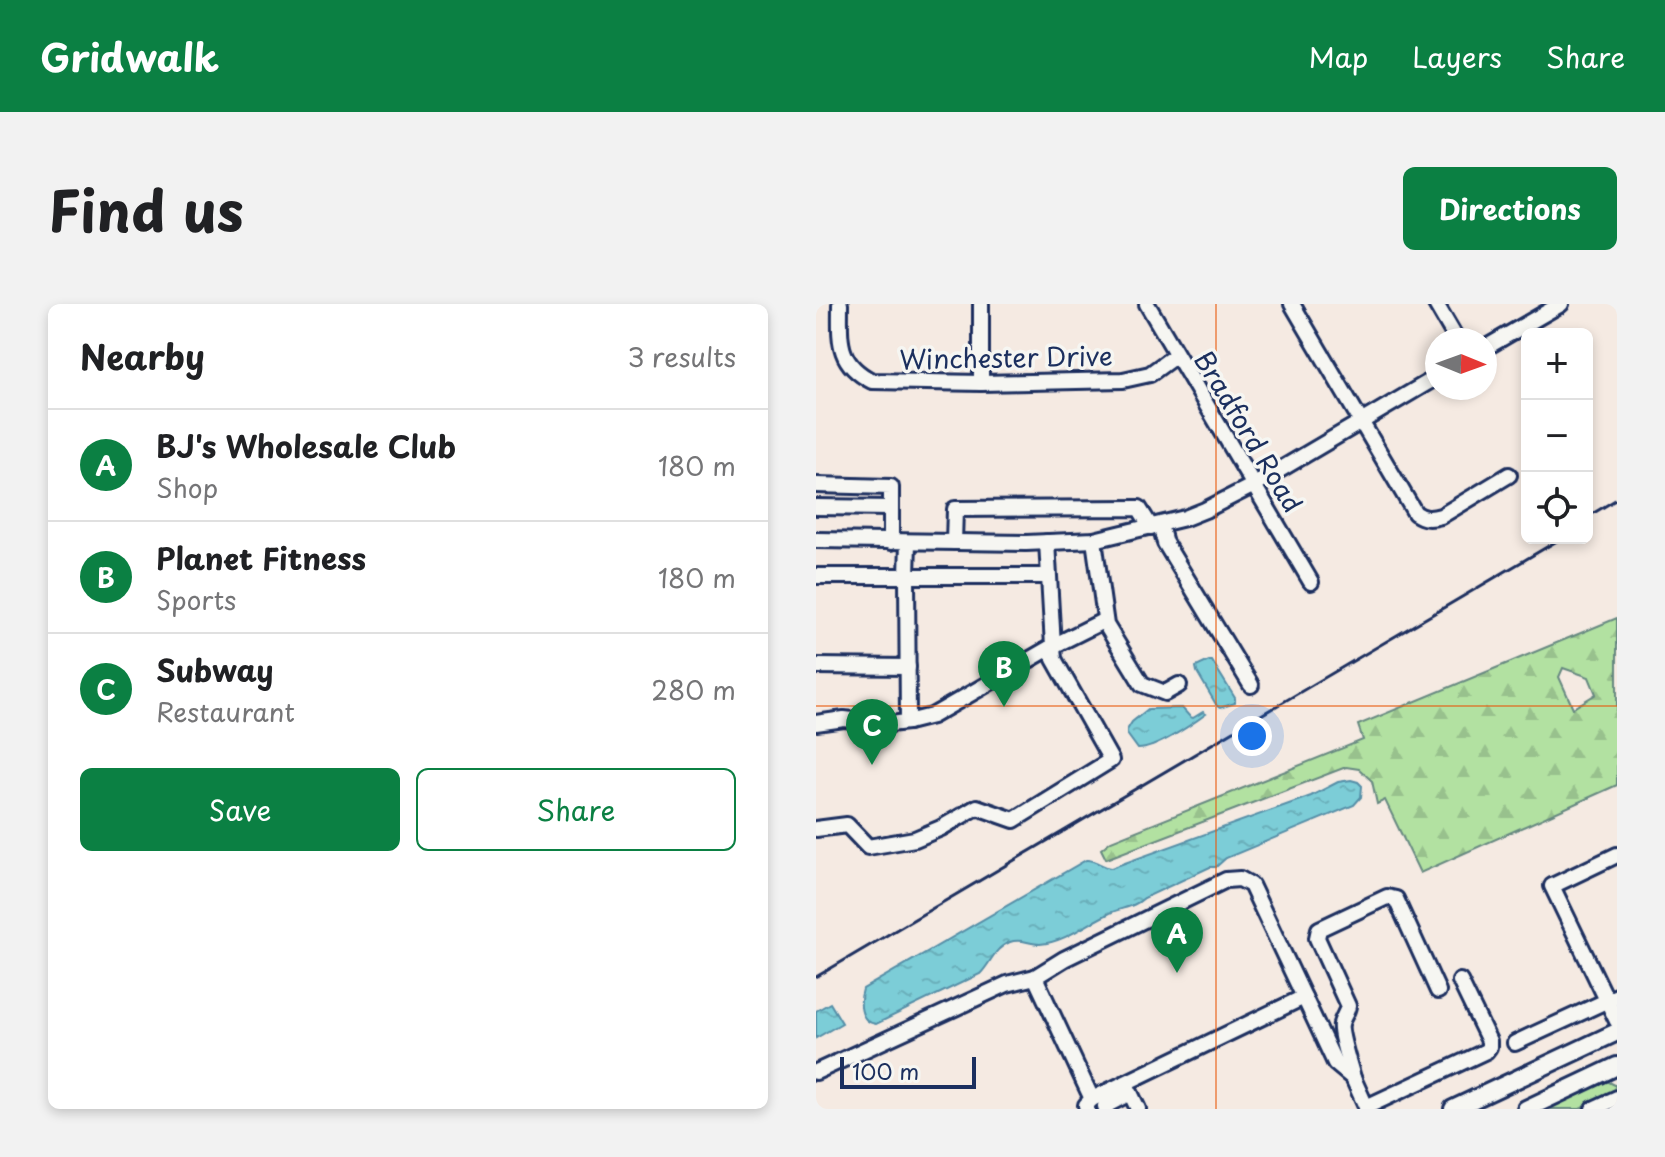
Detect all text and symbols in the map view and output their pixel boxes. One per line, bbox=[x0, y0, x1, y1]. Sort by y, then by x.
text: Gridwalk bbox=[40, 28, 219, 85]
text: Map bbox=[1308, 35, 1368, 78]
text: Layers bbox=[1412, 35, 1502, 78]
text: Share bbox=[1546, 35, 1625, 78]
text: Find us bbox=[48, 166, 244, 251]
button: Directions bbox=[1403, 167, 1617, 250]
north arrow bbox=[1425, 328, 1497, 400]
map controls bbox=[1521, 328, 1593, 544]
button: + bbox=[1521, 328, 1593, 400]
text: Nearby bbox=[80, 330, 205, 382]
street label: Winchester Drive bbox=[899, 336, 1113, 378]
text: 3 results bbox=[628, 337, 736, 376]
street label: Bradford Road bbox=[1185, 343, 1313, 519]
button: − bbox=[1521, 400, 1593, 472]
text: BJ's Wholesale Club bbox=[156, 423, 456, 468]
text: A bbox=[96, 446, 116, 485]
text: 180 m bbox=[658, 446, 736, 485]
text: Shop bbox=[156, 468, 218, 507]
button: locate bbox=[1521, 472, 1593, 544]
text: Planet Fitness bbox=[156, 535, 366, 580]
text: B bbox=[97, 558, 115, 597]
text: 180 m bbox=[658, 558, 736, 597]
text: Sports bbox=[156, 580, 236, 619]
pin: B bbox=[978, 641, 1030, 707]
text: Subway bbox=[156, 647, 273, 692]
text: C bbox=[96, 670, 116, 709]
text: 280 m bbox=[651, 670, 736, 709]
text: Restaurant bbox=[156, 692, 295, 731]
pin: C bbox=[846, 699, 898, 765]
your location bbox=[1232, 716, 1272, 756]
button: Save bbox=[80, 768, 400, 851]
button: Share bbox=[416, 768, 736, 851]
pin: A bbox=[1151, 907, 1203, 973]
scale bar bbox=[840, 1053, 976, 1089]
text: 100 m bbox=[852, 1054, 919, 1087]

